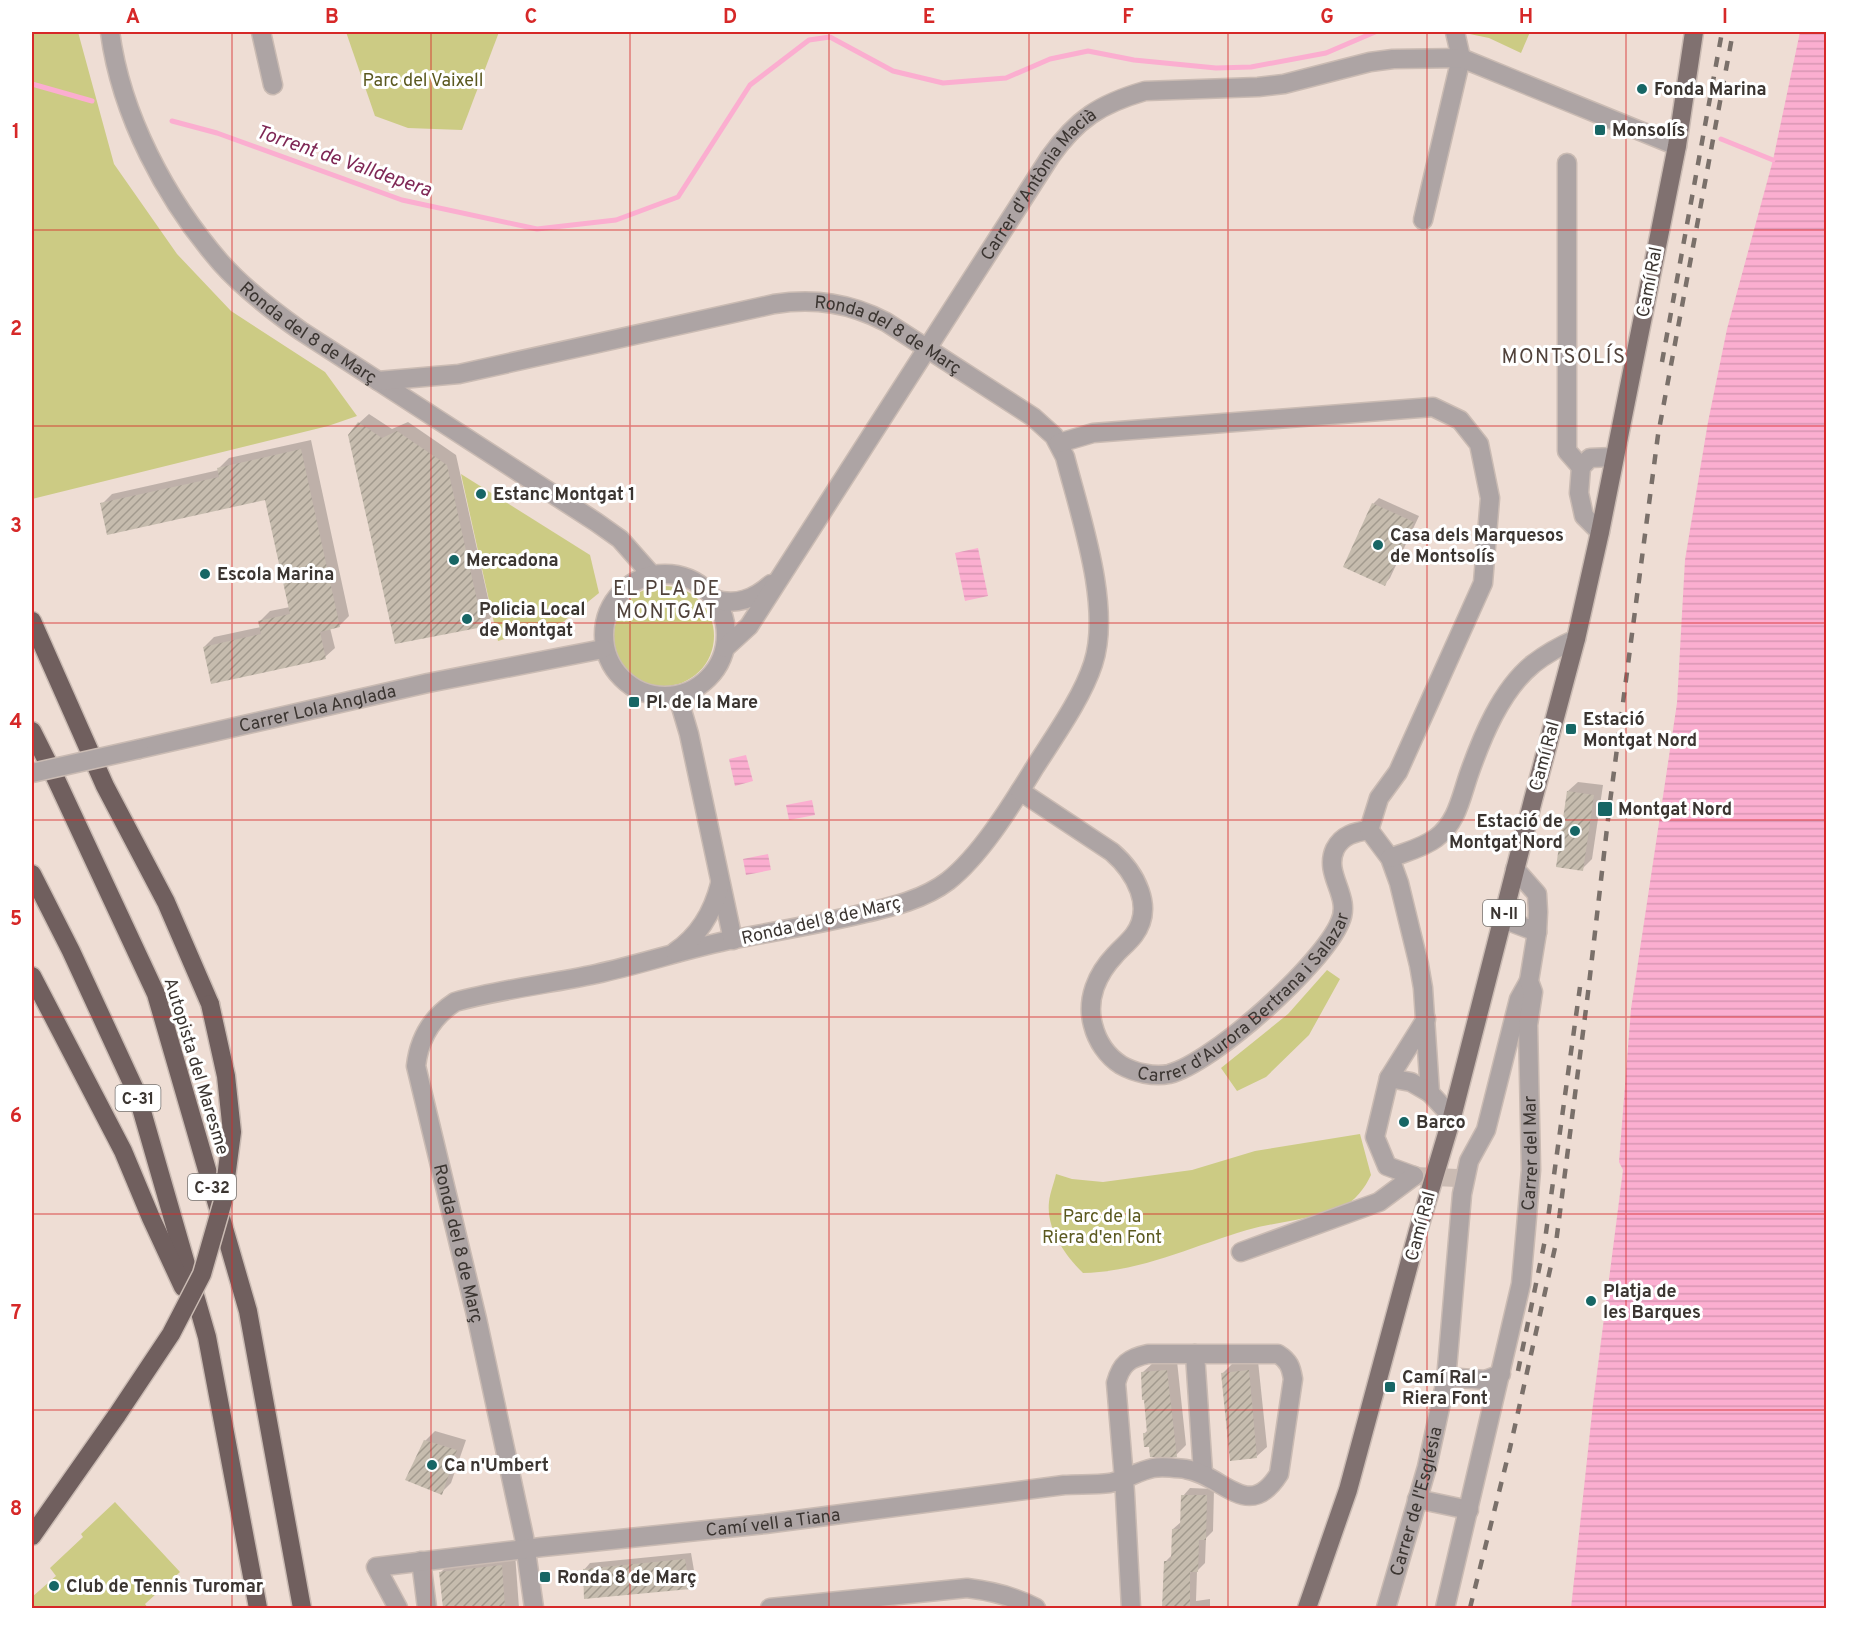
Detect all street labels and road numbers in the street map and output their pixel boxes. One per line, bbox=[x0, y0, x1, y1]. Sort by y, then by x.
street label: Carrer d'Antònia Macià bbox=[976, 104, 1101, 266]
street label: Camí Ral bbox=[1632, 245, 1669, 320]
street label: Ronda del 8 de Març bbox=[234, 277, 381, 390]
street label: Ronda del 8 de Març bbox=[813, 292, 965, 381]
street label: Carrer Lola Anglada bbox=[237, 681, 399, 739]
street label: Camí Ral bbox=[1525, 719, 1566, 794]
street label: Ronda del 8 de Març bbox=[739, 892, 903, 951]
road number: N-II bbox=[1483, 900, 1525, 926]
street label: Carrer d'Aurora Bertrana i Salazar bbox=[1135, 910, 1356, 1088]
street label: Autopista del Maresme bbox=[158, 975, 233, 1158]
road number: C-31 bbox=[116, 1085, 160, 1111]
street label: Carrer del Mar bbox=[1518, 1095, 1544, 1212]
street label: Ronda del 8 de Març bbox=[427, 1162, 488, 1326]
road number: C-32 bbox=[188, 1174, 236, 1200]
street label: Camí Ral bbox=[1401, 1189, 1442, 1264]
street label: Carrer de l'Església bbox=[1386, 1424, 1449, 1579]
street label: Camí vell a Tiana bbox=[705, 1504, 842, 1543]

